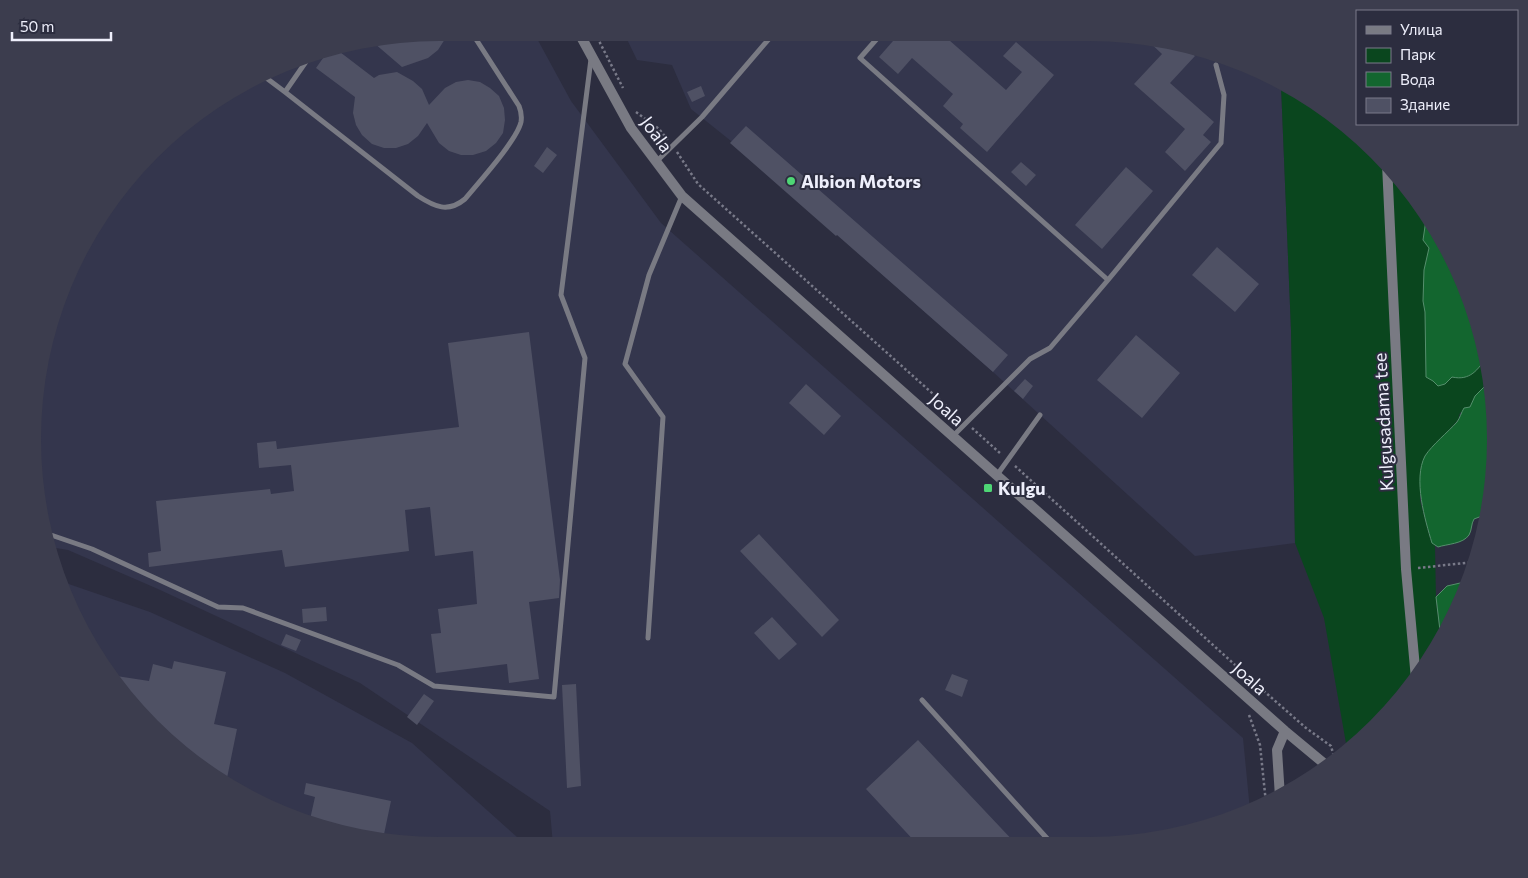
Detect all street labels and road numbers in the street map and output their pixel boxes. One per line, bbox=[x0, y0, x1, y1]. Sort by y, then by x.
street label: Joala bbox=[637, 112, 677, 156]
street label: Kulgusadama tee bbox=[1368, 352, 1398, 492]
street label: Joala bbox=[925, 388, 969, 430]
street label: Joala bbox=[1228, 657, 1272, 699]

